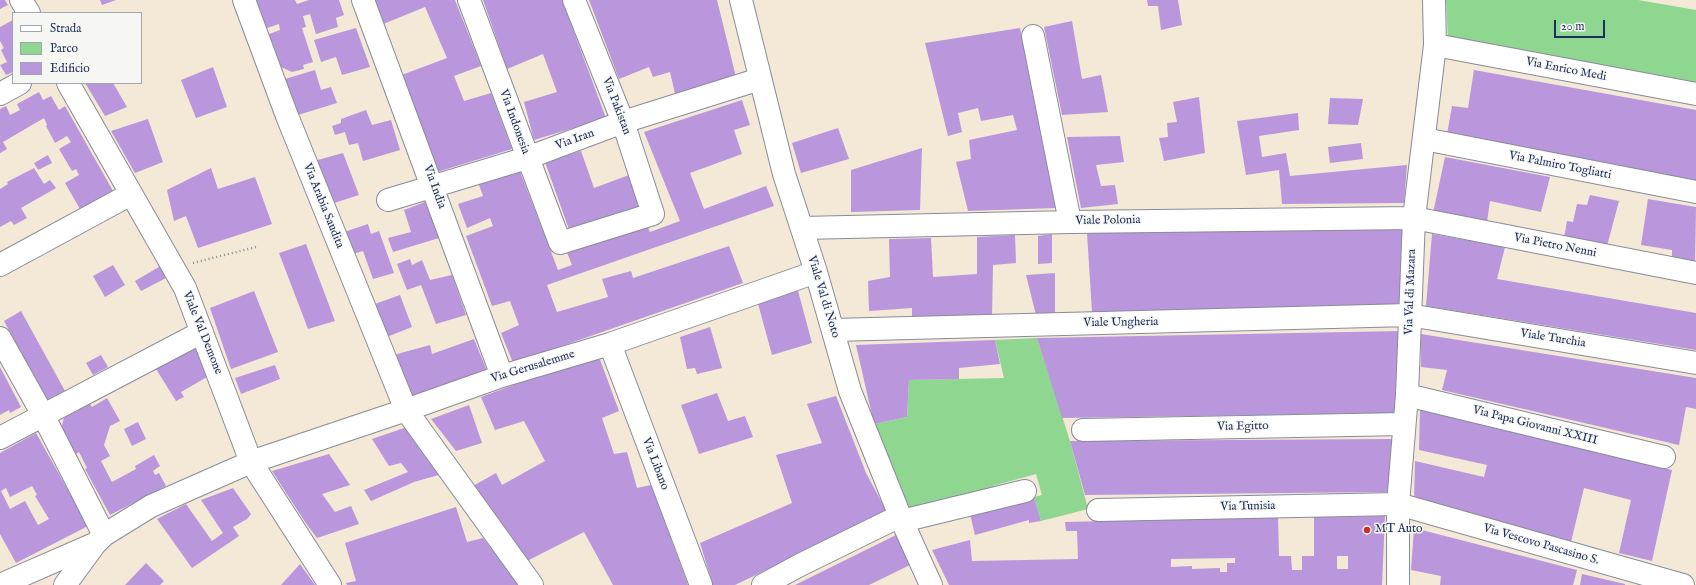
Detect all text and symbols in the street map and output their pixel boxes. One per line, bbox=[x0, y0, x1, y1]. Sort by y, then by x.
legend bbox=[12, 12, 142, 84]
scale bar bbox=[1556, 12, 1607, 38]
text: 20 m bbox=[1561, 19, 1584, 34]
text: Strada bbox=[50, 21, 81, 36]
text: Parco bbox=[50, 41, 78, 56]
street label: Via Enrico Medi bbox=[1525, 55, 1607, 85]
text: Edificio bbox=[50, 61, 90, 76]
street label: Via Pakistan bbox=[598, 75, 634, 137]
street label: Via Indonesia bbox=[496, 88, 532, 156]
street label: Via Iran bbox=[554, 126, 596, 154]
street label: Via Palmiro Togliatti bbox=[1508, 149, 1612, 183]
street label: Via Arabia Saudita bbox=[299, 161, 347, 251]
street label: Via India bbox=[420, 163, 448, 211]
street label: Viale Polonia bbox=[1075, 213, 1141, 229]
street label: Via Pietro Nenni bbox=[1513, 231, 1597, 261]
street label: Via Val di Mazara bbox=[1402, 249, 1420, 335]
street label: Viale Val di Noto bbox=[804, 254, 842, 340]
street label: Viale Val Demone bbox=[179, 289, 225, 377]
street label: Viale Ungheria bbox=[1083, 315, 1159, 331]
street label: Viale Turchia bbox=[1519, 327, 1587, 351]
street label: Via Gerusalemme bbox=[489, 347, 577, 387]
street label: Via Papa Giovanni XXIII bbox=[1471, 404, 1599, 448]
street label: Via Egitto bbox=[1217, 419, 1269, 435]
street label: Via Libano bbox=[638, 436, 672, 492]
street label: Via Tunisia bbox=[1220, 499, 1276, 515]
street label: Via Vescovo Pascasino S. bbox=[1481, 522, 1601, 568]
place label: MT Auto bbox=[1375, 523, 1423, 537]
marker: MT Auto bbox=[1362, 525, 1372, 535]

